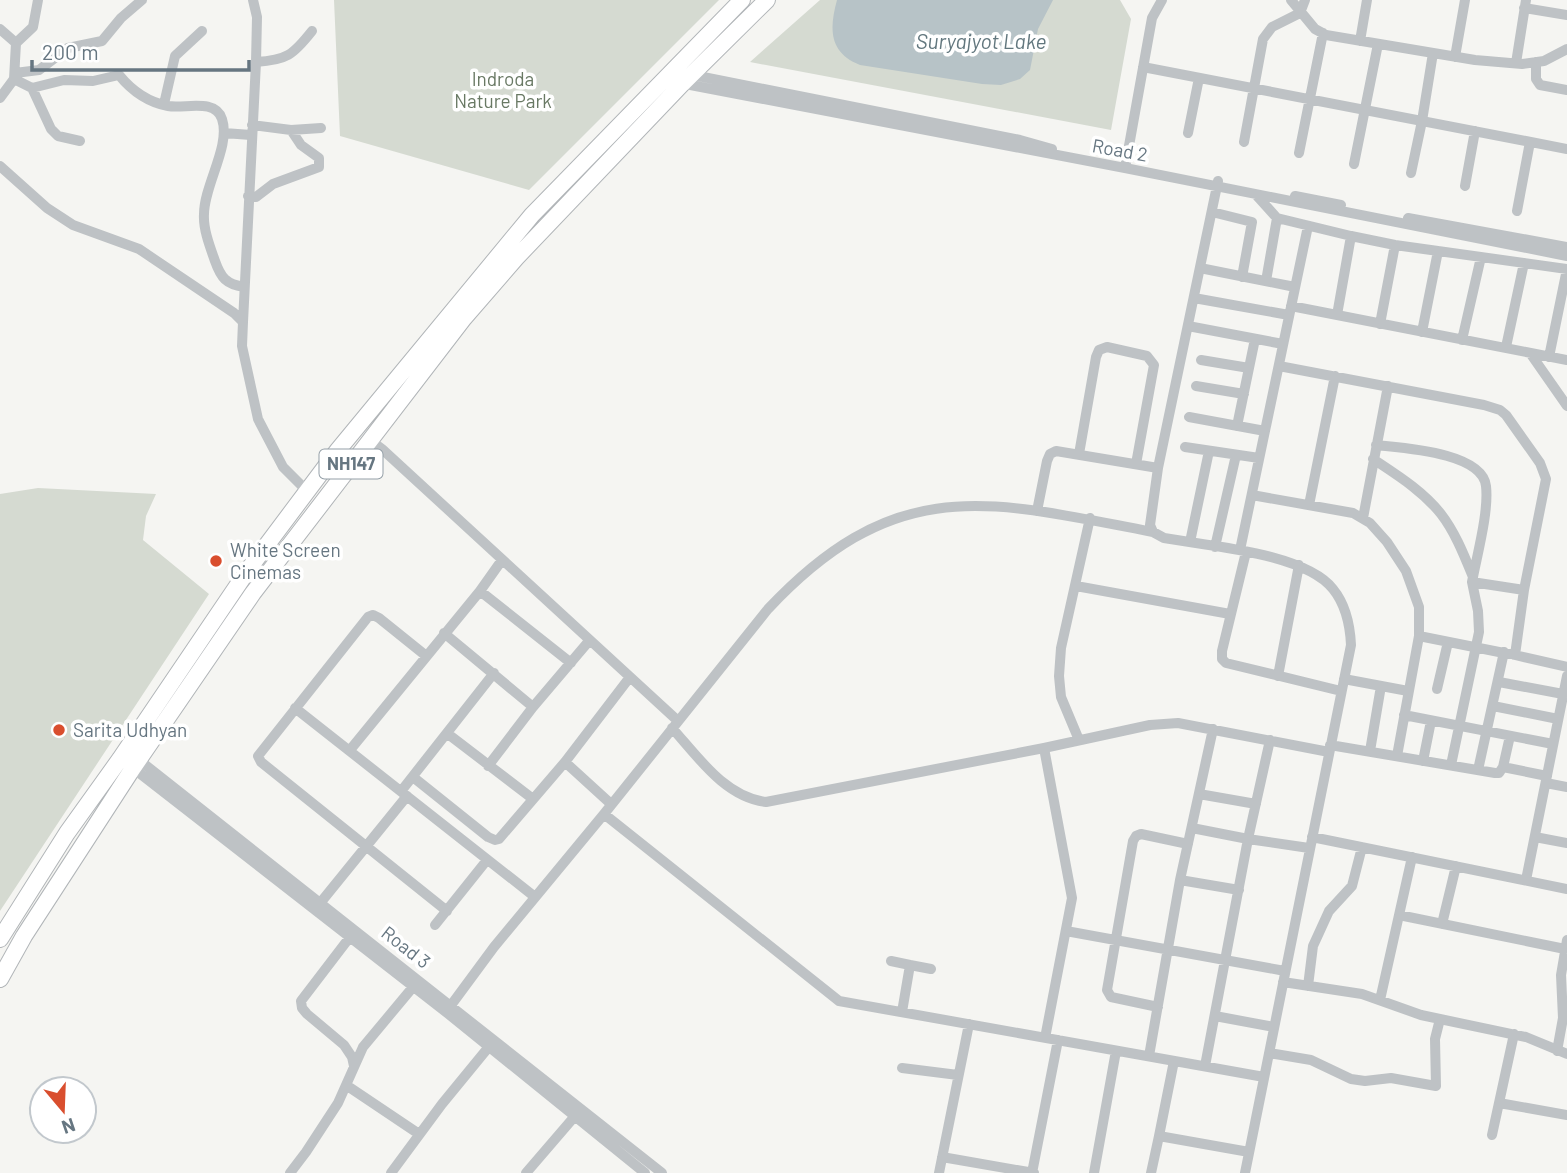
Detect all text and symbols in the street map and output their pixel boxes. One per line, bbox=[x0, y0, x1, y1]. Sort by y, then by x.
scale bar bbox=[32, 28, 248, 72]
water label: Suryajyot Lake bbox=[916, 28, 1046, 53]
text: 200 m bbox=[42, 39, 99, 64]
park label: Indroda Nature Park bbox=[454, 67, 552, 112]
street label: Road 2 bbox=[1091, 133, 1150, 166]
road number: NH147 bbox=[320, 450, 382, 478]
place label: White Screen Cinemas bbox=[230, 538, 341, 583]
marker: White Screen Cinemas bbox=[208, 553, 224, 569]
place label: Sarita Udhyan bbox=[73, 718, 187, 741]
marker: Sarita Udhyan bbox=[51, 722, 67, 738]
street label: Road 3 bbox=[377, 920, 435, 973]
north arrow bbox=[28, 1075, 98, 1145]
text: N bbox=[59, 1114, 78, 1139]

